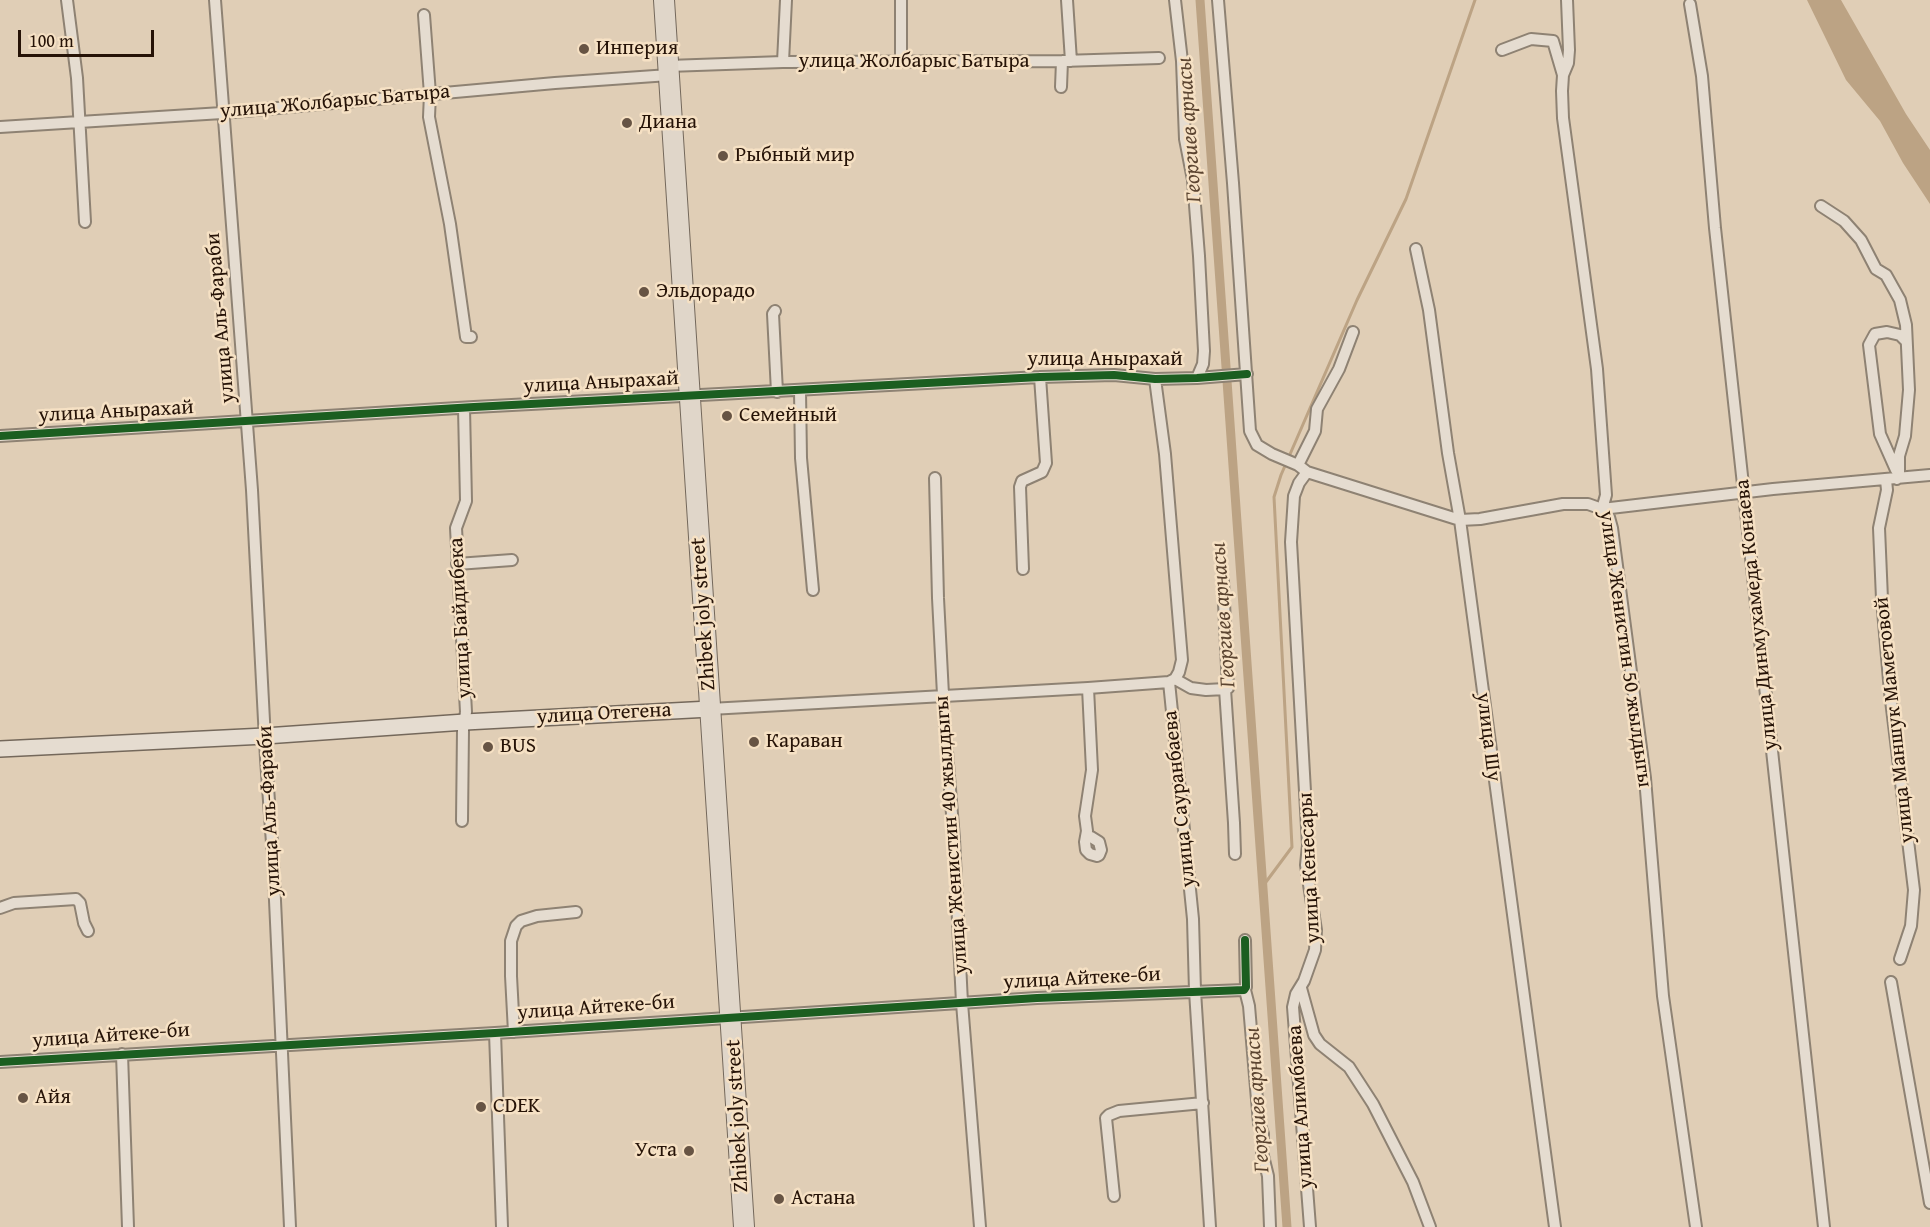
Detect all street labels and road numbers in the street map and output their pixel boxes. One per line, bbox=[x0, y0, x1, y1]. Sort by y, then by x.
street label: улица Жолбарыс Батыра bbox=[798, 49, 1030, 75]
street label: улица Жолбарыс Батыра bbox=[219, 79, 451, 125]
street label: улица Аль-Фараби bbox=[201, 232, 241, 404]
street label: улица Анырахай bbox=[1027, 347, 1183, 373]
street label: улица Анырахай bbox=[523, 366, 679, 400]
street label: улица Анырахай bbox=[38, 395, 194, 429]
street label: улица Динмухамеда Конаева bbox=[1730, 478, 1784, 752]
street label: улица Женистин 50 жылдыгы bbox=[1593, 509, 1657, 789]
street label: улица Байдибека bbox=[444, 537, 478, 699]
street label: Zhibek joly street bbox=[686, 537, 722, 691]
street label: улица Маншук Маметовой bbox=[1870, 595, 1920, 845]
street label: улица Шу bbox=[1470, 691, 1506, 783]
street label: улица Женистин 40 жылдыгы bbox=[930, 695, 974, 975]
street label: улица Отегена bbox=[536, 698, 672, 730]
street label: улица Сауранбаева bbox=[1158, 709, 1202, 889]
street label: улица Аль-Фараби bbox=[253, 725, 287, 897]
street label: улица Кенесары bbox=[1293, 792, 1327, 944]
street label: улица Айтеке-би bbox=[1003, 962, 1161, 996]
street label: улица Айтеке-би bbox=[516, 990, 676, 1026]
street label: улица Айтеке-би bbox=[31, 1018, 191, 1054]
street label: улица Алимбаева bbox=[1283, 1024, 1319, 1190]
street label: Zhibek joly street bbox=[721, 1039, 755, 1193]

